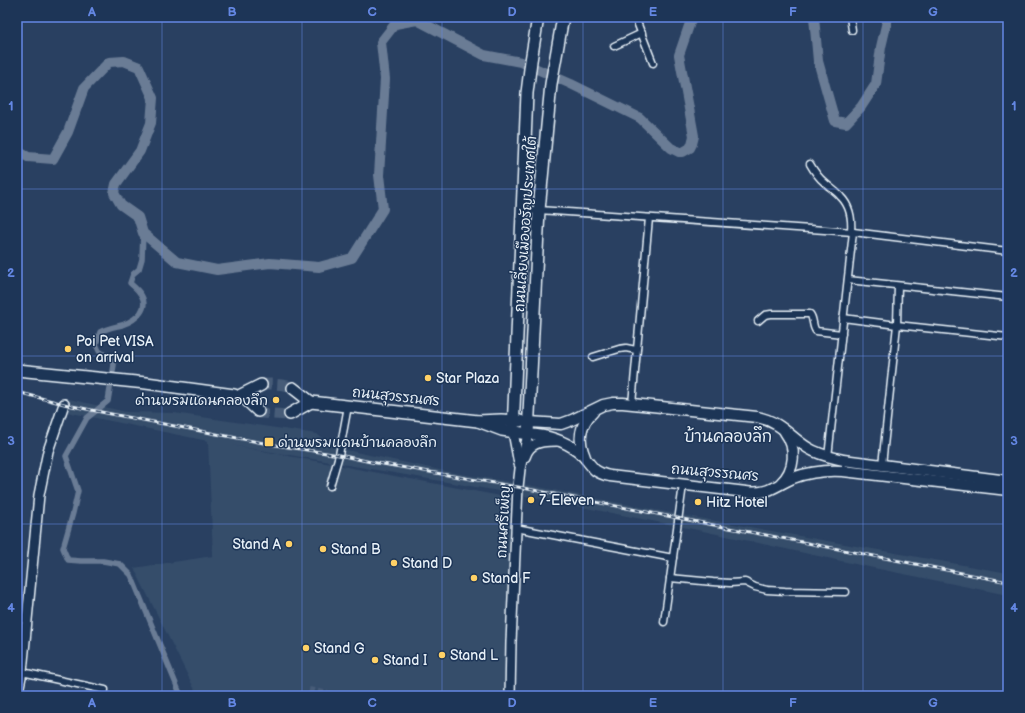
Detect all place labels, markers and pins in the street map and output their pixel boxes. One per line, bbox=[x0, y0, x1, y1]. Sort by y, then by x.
place label: Poi Pet VISA on arrival bbox=[76, 333, 154, 366]
marker: Poi Pet VISA on arrival bbox=[63, 344, 73, 354]
place label: Star Plaza bbox=[436, 370, 499, 387]
marker: Star Plaza bbox=[423, 373, 433, 383]
place label: ด่านพรมแดนคลองลึก bbox=[135, 392, 268, 409]
marker: ด่านพรมแดนคลองลึก bbox=[271, 395, 281, 405]
place label: ด่านพรมแดนบ้านคลองลึก bbox=[278, 434, 437, 451]
marker: ด่านพรมแดนบ้านคลองลึก bbox=[263, 436, 275, 448]
place label: 7-Eleven bbox=[539, 492, 594, 509]
place label: Hitz Hotel bbox=[706, 494, 768, 511]
marker: 7-Eleven bbox=[526, 495, 536, 505]
marker: Hitz Hotel bbox=[693, 497, 703, 507]
place label: Stand A bbox=[232, 536, 281, 553]
marker: Stand A bbox=[284, 539, 294, 549]
place label: Stand B bbox=[331, 541, 381, 558]
marker: Stand B bbox=[318, 544, 328, 554]
place label: Stand D bbox=[402, 555, 452, 572]
marker: Stand D bbox=[389, 558, 399, 568]
place label: Stand F bbox=[482, 570, 531, 587]
marker: Stand F bbox=[469, 573, 479, 583]
place label: Stand G bbox=[314, 640, 365, 657]
marker: Stand G bbox=[301, 643, 311, 653]
place label: Stand L bbox=[450, 647, 498, 664]
marker: Stand L bbox=[437, 650, 447, 660]
place label: Stand I bbox=[383, 652, 427, 669]
marker: Stand I bbox=[370, 655, 380, 665]

